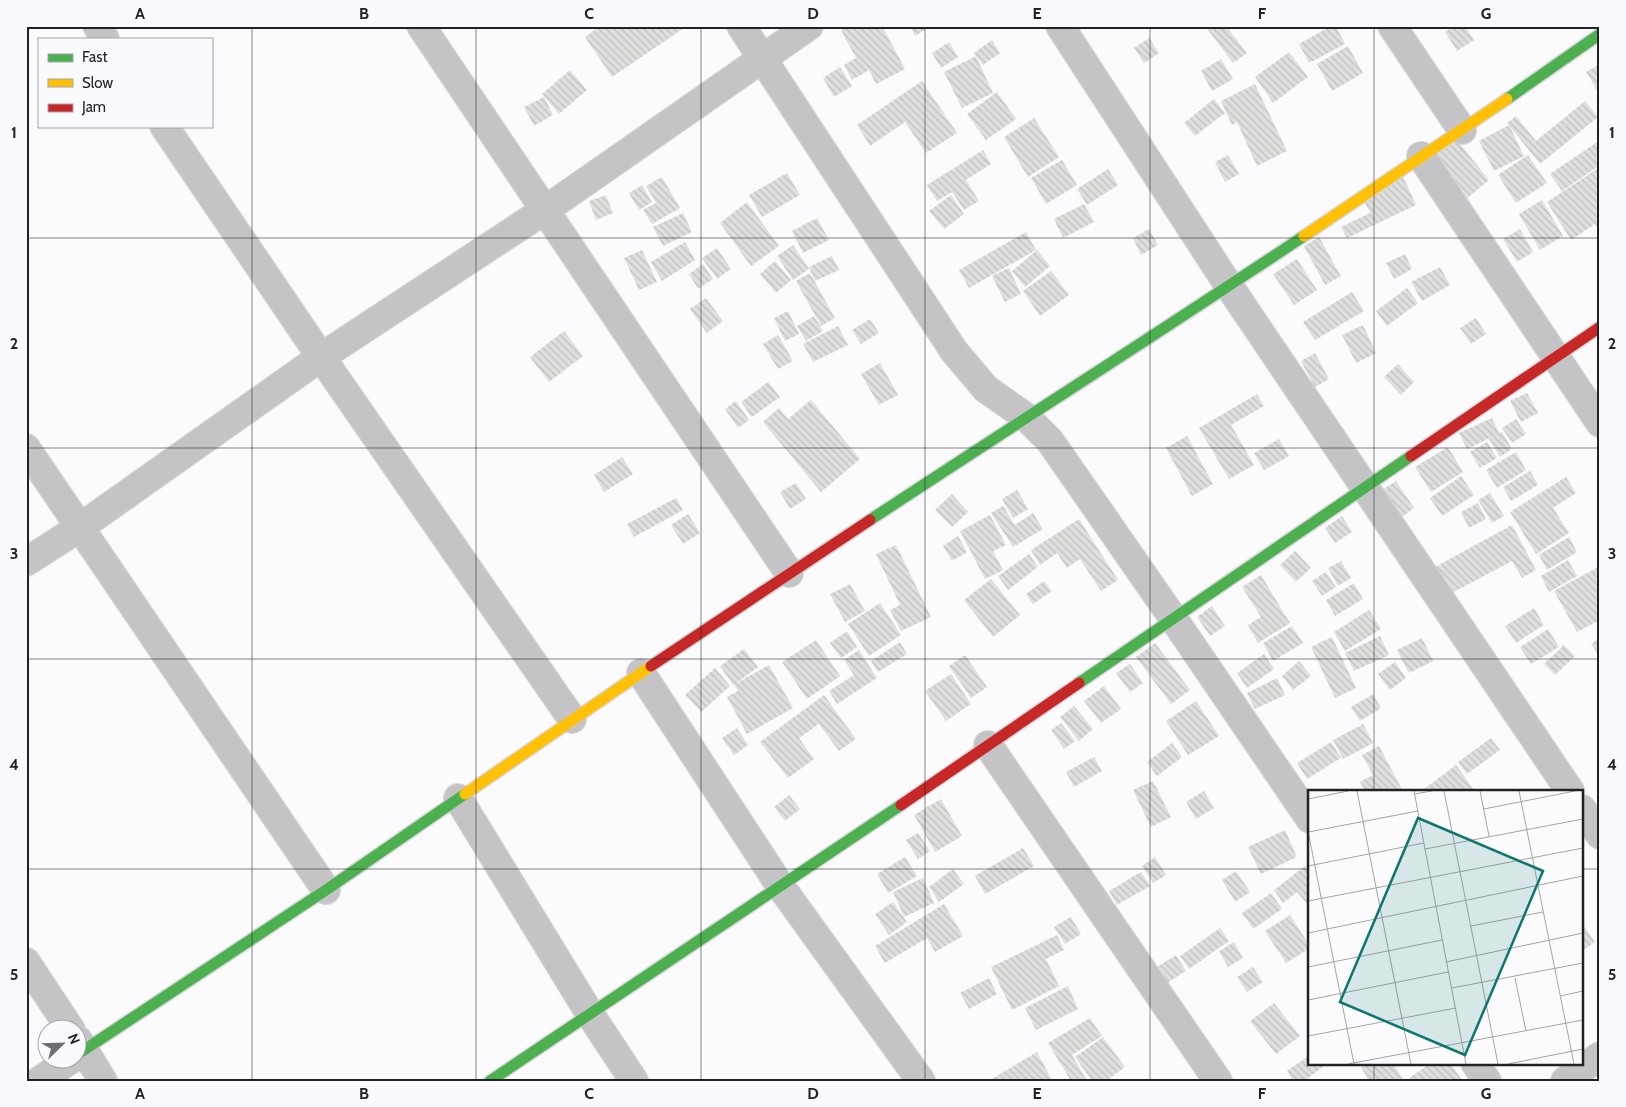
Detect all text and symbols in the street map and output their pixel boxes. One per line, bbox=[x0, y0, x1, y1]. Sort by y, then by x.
text: A bbox=[135, 4, 145, 23]
text: B bbox=[359, 4, 369, 23]
text: C bbox=[584, 4, 594, 23]
text: D bbox=[807, 4, 819, 23]
text: E bbox=[1032, 4, 1042, 23]
text: F bbox=[1258, 4, 1267, 23]
text: G bbox=[1481, 4, 1491, 23]
legend bbox=[38, 38, 212, 128]
text: Fast bbox=[82, 48, 107, 66]
text: Slow bbox=[82, 74, 113, 92]
text: Jam bbox=[81, 98, 106, 116]
text: 1 bbox=[11, 123, 17, 142]
text: 1 bbox=[1609, 123, 1615, 142]
text: 2 bbox=[10, 334, 18, 353]
text: 2 bbox=[1608, 334, 1616, 353]
text: 3 bbox=[10, 544, 18, 563]
text: 3 bbox=[1608, 544, 1616, 563]
text: 4 bbox=[9, 755, 19, 774]
text: 4 bbox=[1607, 755, 1617, 774]
inset map bbox=[1308, 790, 1584, 1064]
text: 5 bbox=[10, 965, 18, 984]
text: 5 bbox=[1608, 965, 1616, 984]
north arrow bbox=[38, 1020, 88, 1070]
text: N bbox=[64, 1031, 84, 1047]
text: A bbox=[135, 1084, 145, 1103]
text: B bbox=[359, 1084, 369, 1103]
text: C bbox=[584, 1084, 594, 1103]
text: D bbox=[807, 1084, 819, 1103]
text: E bbox=[1032, 1084, 1042, 1103]
text: F bbox=[1258, 1084, 1267, 1103]
text: G bbox=[1481, 1084, 1491, 1103]

